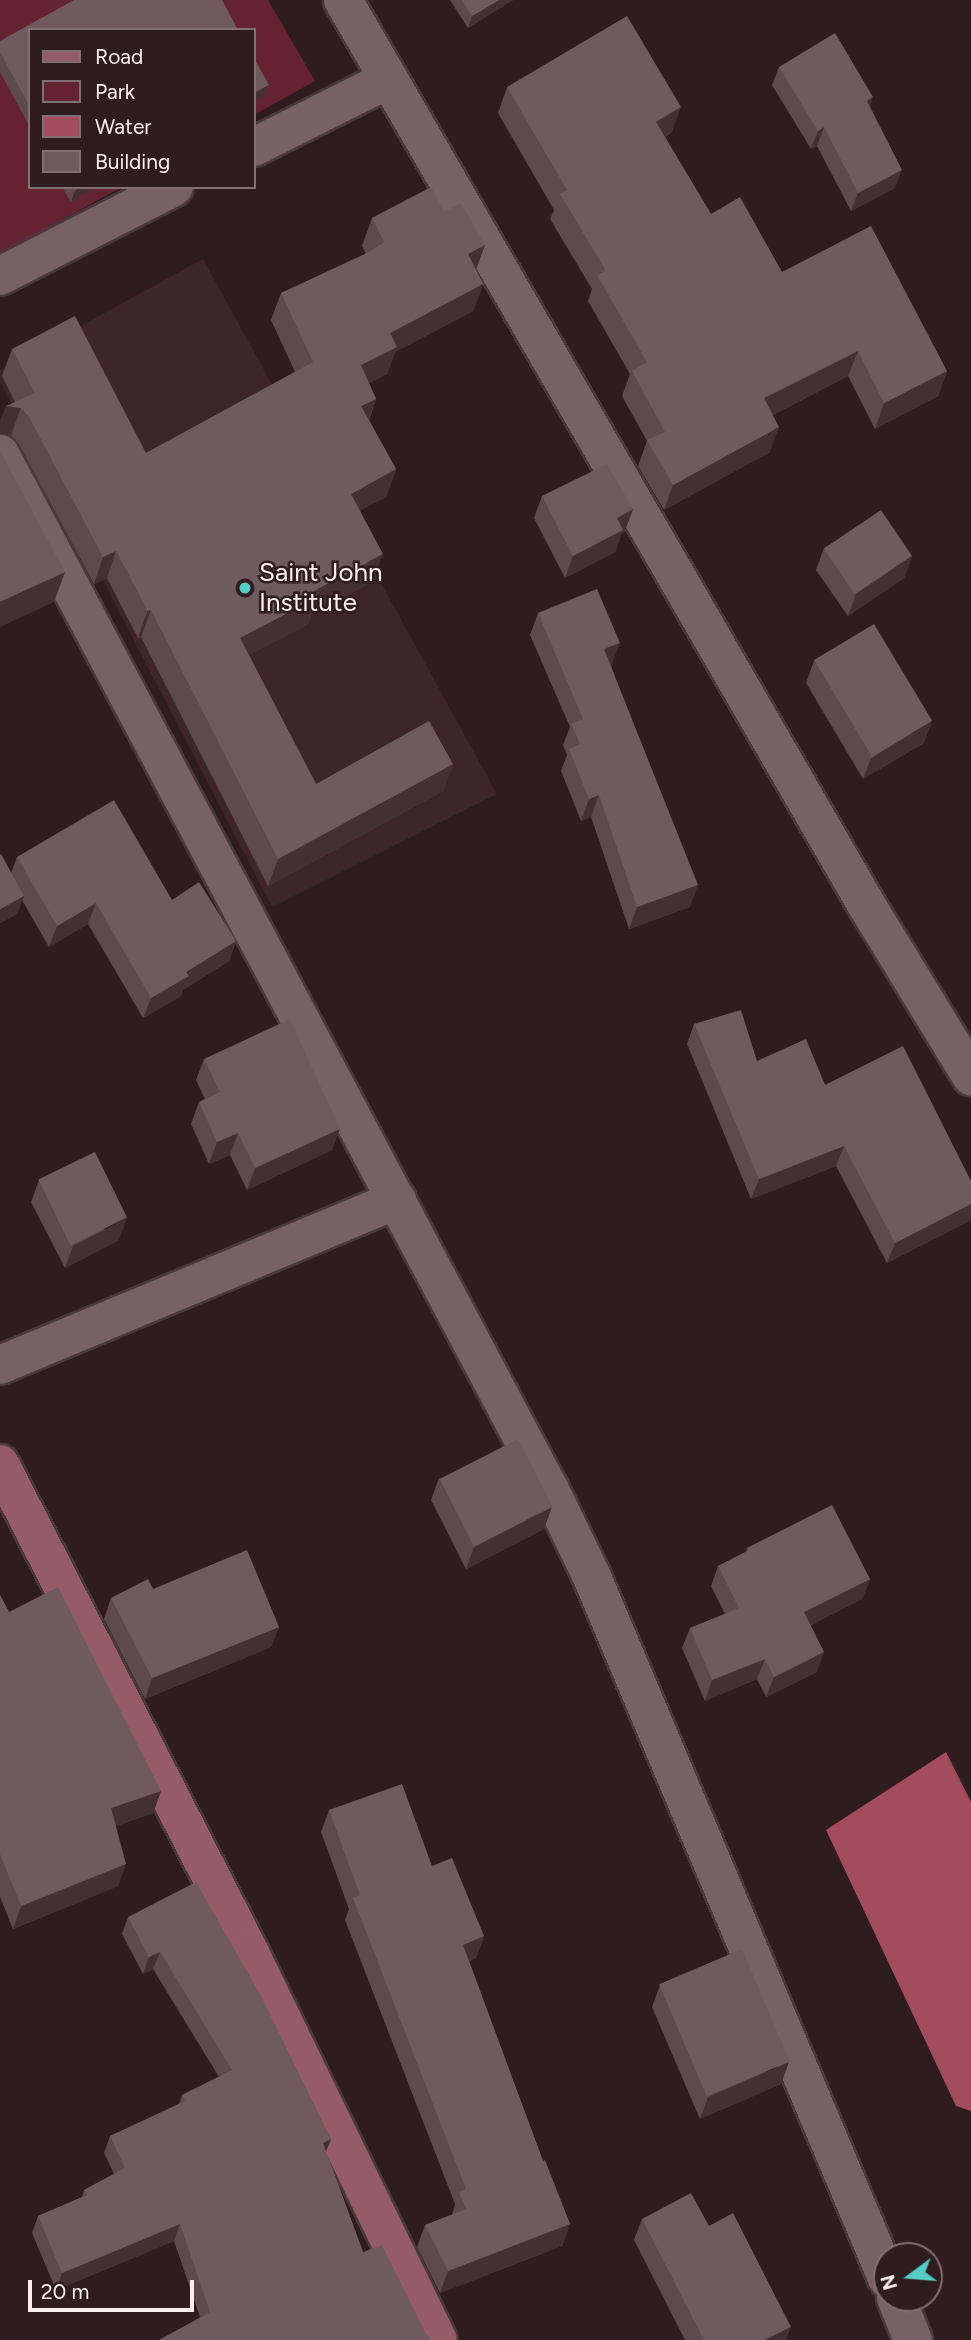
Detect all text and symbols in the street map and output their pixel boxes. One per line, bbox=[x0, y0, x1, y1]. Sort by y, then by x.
legend bbox=[28, 28, 256, 189]
text: Road bbox=[95, 44, 143, 69]
text: Park bbox=[95, 79, 135, 104]
text: Water bbox=[95, 114, 151, 139]
text: Building bbox=[95, 149, 170, 174]
place label: Saint John Institute bbox=[259, 557, 382, 618]
marker: Saint John Institute bbox=[237, 580, 253, 596]
north arrow bbox=[873, 2242, 943, 2312]
scale bar bbox=[32, 2266, 198, 2310]
text: N bbox=[876, 2272, 902, 2293]
text: 20 m bbox=[41, 2279, 89, 2304]

